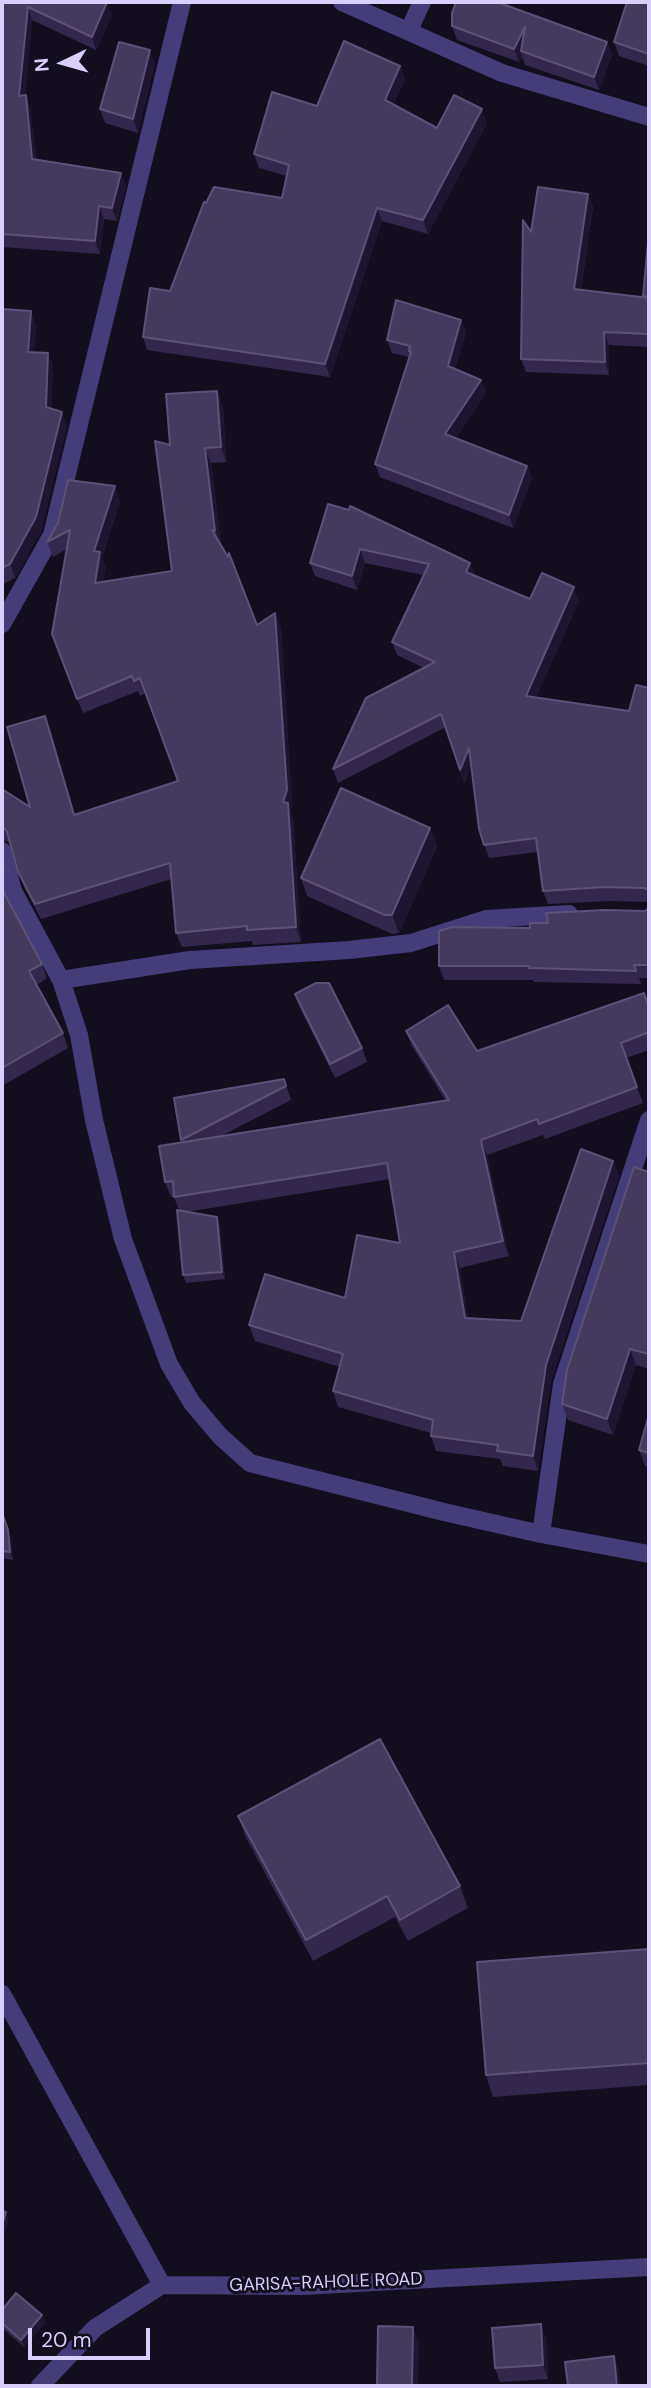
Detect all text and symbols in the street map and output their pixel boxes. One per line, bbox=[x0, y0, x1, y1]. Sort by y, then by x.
north arrow bbox=[28, 28, 98, 98]
text: N bbox=[29, 57, 55, 73]
street label: GARISA-RAHOLE ROAD bbox=[229, 2269, 423, 2297]
scale bar bbox=[32, 2314, 154, 2358]
text: 20 m bbox=[41, 2326, 92, 2354]

